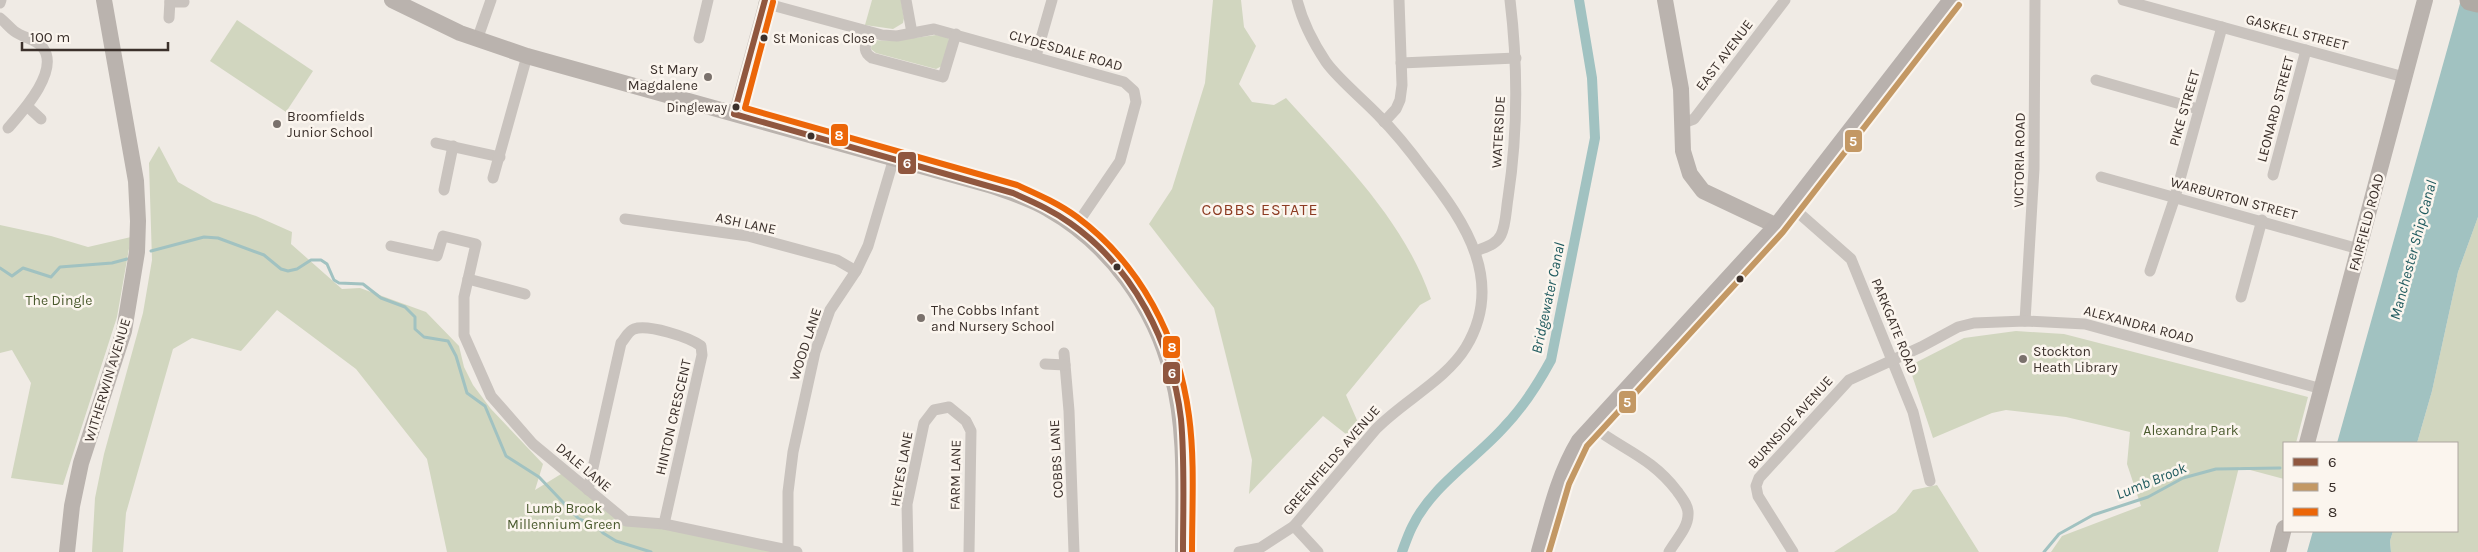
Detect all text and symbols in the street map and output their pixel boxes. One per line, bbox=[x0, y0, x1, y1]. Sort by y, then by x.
street label: GASKELL STREET bbox=[2244, 11, 2350, 54]
street label: EAST AVENUE bbox=[1692, 16, 1757, 94]
scale bar bbox=[22, 20, 169, 52]
street label: CLYDESDALE ROAD bbox=[1007, 26, 1125, 75]
text: 100 m bbox=[30, 28, 70, 46]
place label: St Monicas Close bbox=[773, 31, 875, 46]
marker: St Monicas Close bbox=[759, 33, 769, 43]
street label: LEONARD STREET bbox=[2253, 54, 2298, 164]
place label: St Mary Magdalene bbox=[628, 61, 698, 94]
street label: PIKE STREET bbox=[2166, 68, 2203, 148]
marker: St Mary Magdalene bbox=[702, 71, 714, 83]
street label: WATERSIDE bbox=[1488, 95, 1509, 169]
place label: Dingleway bbox=[666, 100, 727, 115]
marker: Dingleway bbox=[731, 102, 741, 112]
place label: Broomfields Junior School bbox=[287, 108, 373, 141]
street label: VICTORIA ROAD bbox=[2010, 112, 2029, 208]
marker: Broomfields Junior School bbox=[271, 118, 283, 130]
line badge: 8 bbox=[830, 123, 849, 147]
text: 8 bbox=[834, 127, 844, 144]
line badge: 5 bbox=[1844, 129, 1863, 153]
unlabelled marker bbox=[806, 131, 816, 141]
text: 5 bbox=[1849, 133, 1857, 150]
line badge: 6 bbox=[897, 151, 917, 175]
text: 6 bbox=[903, 155, 911, 172]
street label: FAIRFIELD ROAD bbox=[2345, 172, 2388, 273]
street label: WARBURTON STREET bbox=[2168, 173, 2299, 224]
water label: Manchester Ship Canal bbox=[2386, 178, 2440, 322]
district label: COBBS ESTATE bbox=[1201, 200, 1319, 219]
street label: ASH LANE bbox=[714, 209, 778, 238]
water label: Bridgewater Canal bbox=[1527, 241, 1569, 355]
unlabelled marker bbox=[1112, 262, 1122, 272]
unlabelled marker bbox=[1735, 274, 1745, 284]
street label: PARKGATE ROAD bbox=[1868, 276, 1922, 377]
park label: The Dingle bbox=[26, 292, 92, 309]
place label: The Cobbs Infant and Nursery School bbox=[931, 302, 1055, 335]
street label: ALEXANDRA ROAD bbox=[2082, 302, 2196, 347]
street label: WOOD LANE bbox=[786, 306, 825, 383]
marker: The Cobbs Infant and Nursery School bbox=[915, 312, 927, 324]
street label: WITHERWIN AVENUE bbox=[81, 316, 134, 444]
line badge: 8 bbox=[1162, 335, 1181, 359]
text: 8 bbox=[1167, 339, 1177, 356]
place label: Stockton Heath Library bbox=[2033, 343, 2118, 376]
marker: Stockton Heath Library bbox=[2017, 353, 2029, 365]
street label: HINTON CRESCENT bbox=[652, 358, 695, 477]
line badge: 6 bbox=[1162, 361, 1181, 385]
text: 6 bbox=[1168, 365, 1176, 382]
street label: BURNSIDE AVENUE bbox=[1744, 373, 1836, 472]
line badge: 5 bbox=[1618, 390, 1637, 414]
text: 5 bbox=[1623, 394, 1631, 411]
street label: GREENFIELDS AVENUE bbox=[1279, 402, 1384, 519]
street label: COBBS LANE bbox=[1046, 419, 1067, 499]
park label: Alexandra Park bbox=[2143, 422, 2239, 439]
street label: HEYES LANE bbox=[886, 430, 917, 508]
street label: DALE LANE bbox=[553, 439, 615, 495]
street label: FARM LANE bbox=[946, 440, 965, 510]
legend bbox=[2283, 442, 2458, 532]
text: 6 bbox=[2328, 453, 2337, 471]
water label: Lumb Brook bbox=[2113, 459, 2189, 503]
text: 5 bbox=[2328, 478, 2336, 496]
park label: Lumb Brook Millennium Green bbox=[507, 500, 621, 533]
text: 8 bbox=[2328, 503, 2337, 521]

